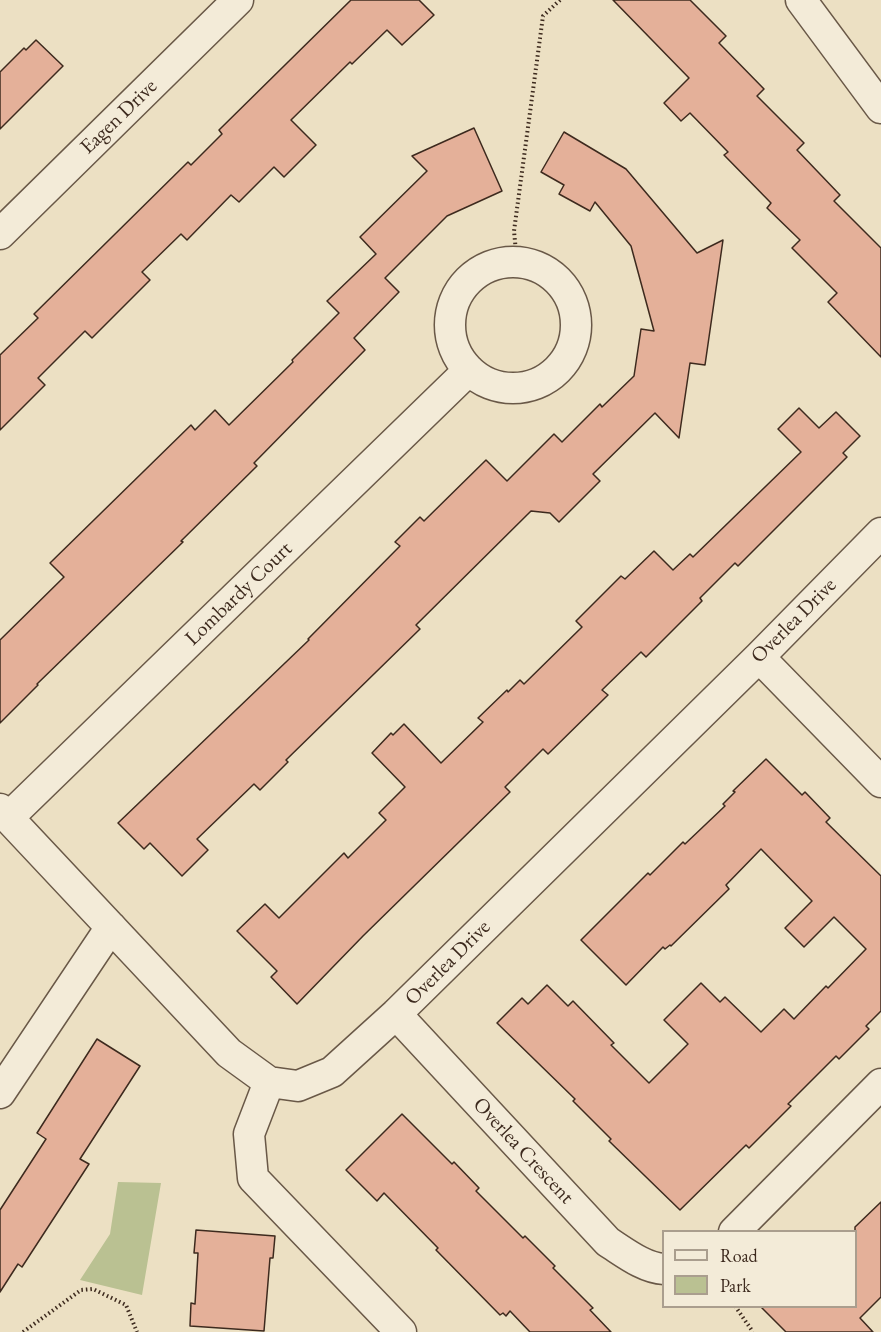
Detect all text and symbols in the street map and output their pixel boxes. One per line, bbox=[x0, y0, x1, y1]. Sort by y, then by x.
street label: Eagen Drive bbox=[75, 74, 163, 160]
street label: Lombardy Court bbox=[180, 537, 298, 651]
street label: Overlea Drive bbox=[746, 573, 842, 669]
street label: Overlea Drive bbox=[400, 915, 496, 1011]
street label: Overlea Crescent bbox=[467, 1092, 579, 1210]
legend bbox=[662, 1230, 857, 1308]
text: Road bbox=[720, 1244, 758, 1267]
text: Park bbox=[720, 1274, 751, 1297]

